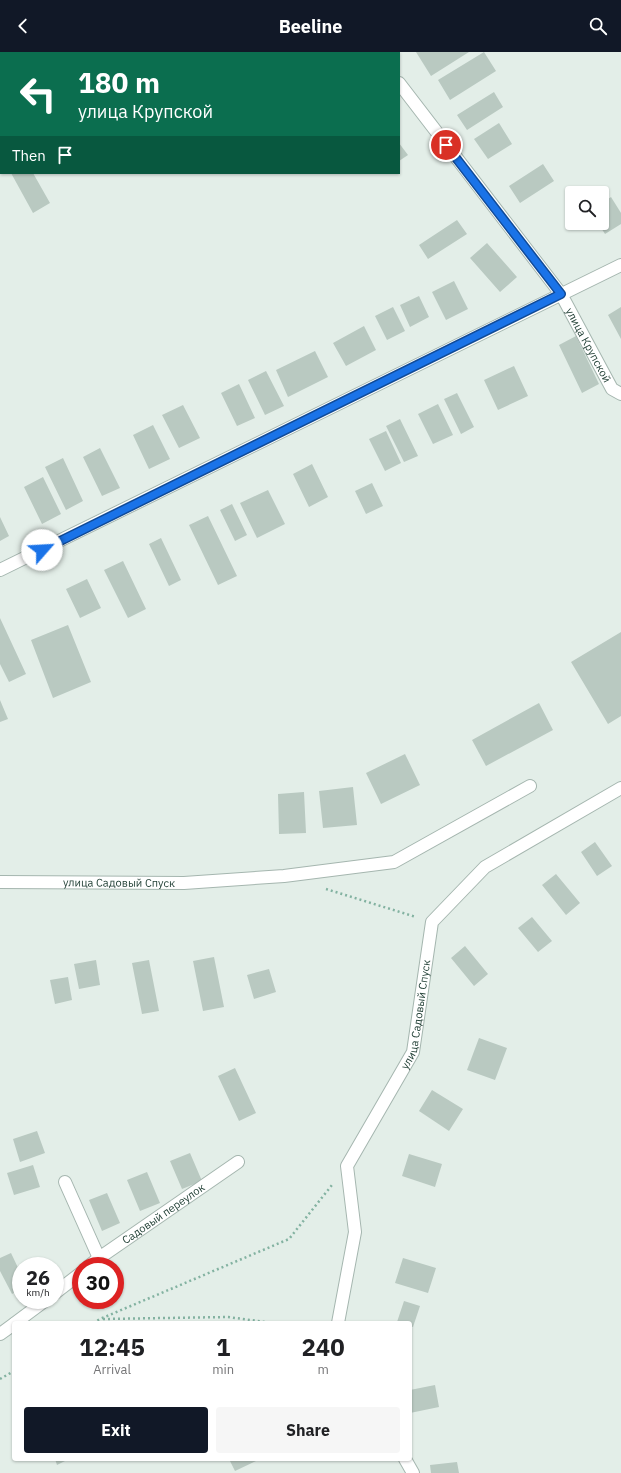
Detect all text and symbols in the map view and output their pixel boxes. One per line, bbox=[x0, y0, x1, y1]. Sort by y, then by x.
icon: back bbox=[12, 15, 34, 37]
text: Beeline bbox=[279, 15, 342, 38]
icon: search bbox=[587, 15, 609, 37]
text: 180 m bbox=[78, 64, 160, 101]
icon: left bbox=[12, 68, 64, 120]
text: улица Крупской bbox=[78, 100, 213, 123]
pin bbox=[429, 128, 463, 162]
icon: arrive bbox=[435, 134, 457, 156]
icon: arrive bbox=[54, 144, 76, 166]
text: Then bbox=[12, 146, 46, 165]
map controls bbox=[565, 186, 609, 230]
button: search bbox=[565, 186, 609, 230]
street label: улица Крупской bbox=[563, 305, 614, 385]
position arrow bbox=[21, 529, 63, 571]
street label: улица Садовый Спуск bbox=[63, 875, 175, 890]
street label: улица Садовый Спуск bbox=[397, 959, 433, 1072]
street label: Садовый переулок bbox=[119, 1180, 207, 1247]
speed limit sign: 30 bbox=[72, 1257, 124, 1309]
text: 26 bbox=[26, 1264, 50, 1291]
text: km/h bbox=[26, 1286, 50, 1299]
text: 12:45 bbox=[79, 1331, 145, 1363]
text: 1 bbox=[216, 1331, 230, 1363]
text: 240 bbox=[301, 1331, 345, 1363]
text: Arrival bbox=[93, 1361, 131, 1378]
text: min bbox=[212, 1361, 234, 1378]
text: m bbox=[317, 1361, 329, 1378]
button: Exit bbox=[24, 1407, 208, 1453]
button: Share bbox=[216, 1407, 400, 1453]

